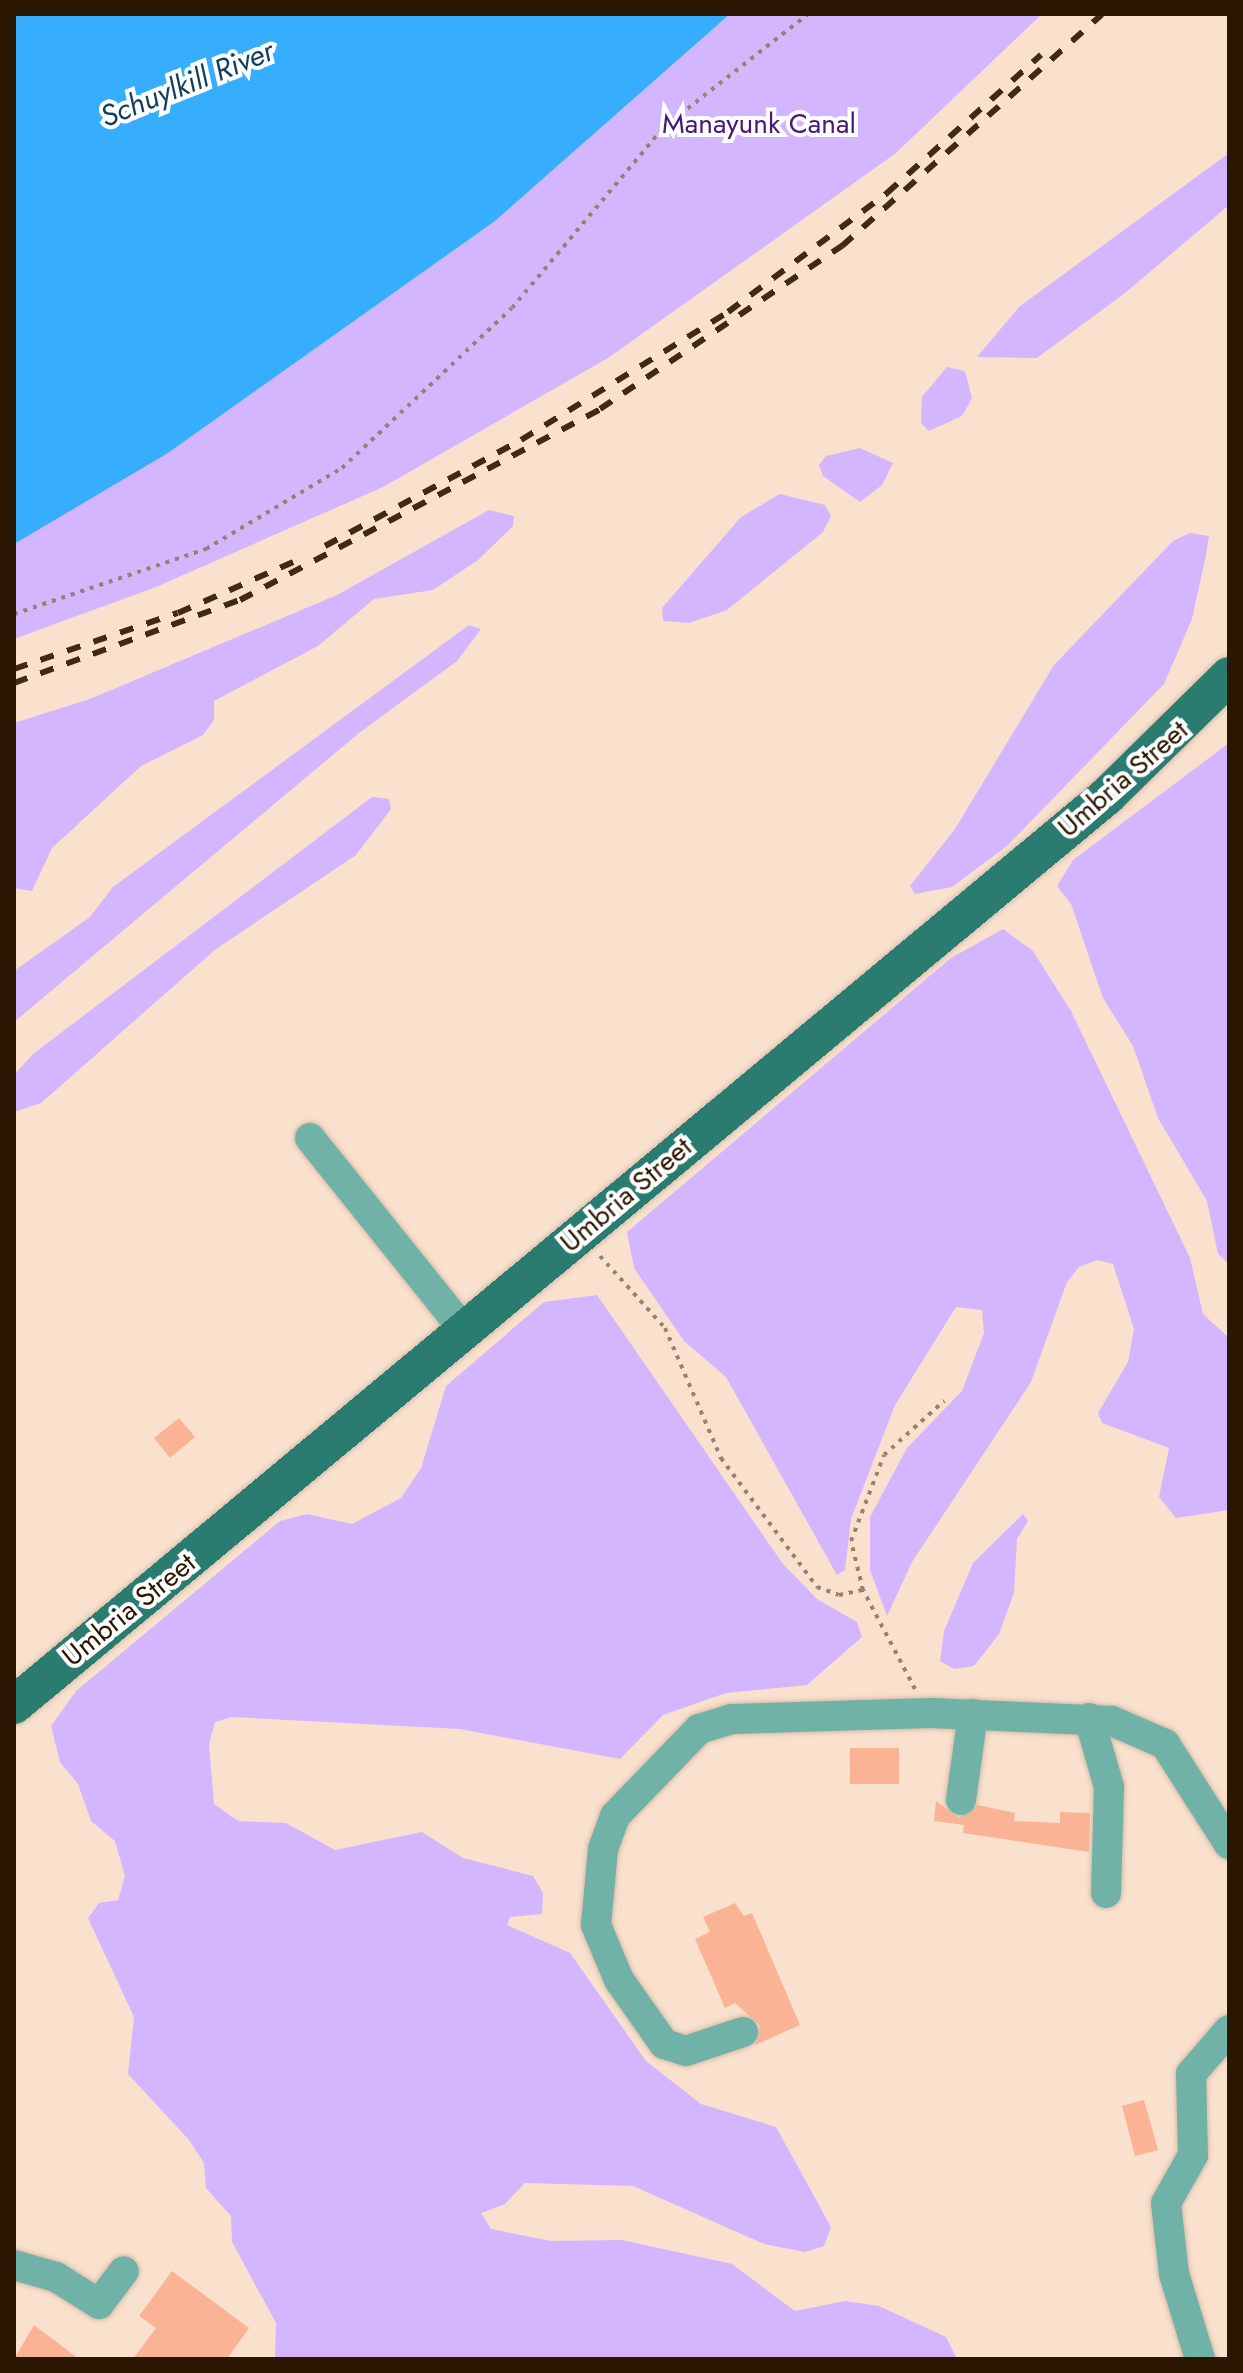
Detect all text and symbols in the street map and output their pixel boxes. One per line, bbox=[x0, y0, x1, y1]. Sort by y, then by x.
water label: Schuylkill River bbox=[95, 33, 279, 135]
park label: Manayunk Canal bbox=[662, 107, 856, 141]
street label: Umbria Street bbox=[1051, 714, 1195, 844]
street label: Umbria Street bbox=[554, 1130, 698, 1260]
street label: Umbria Street bbox=[56, 1546, 202, 1674]

